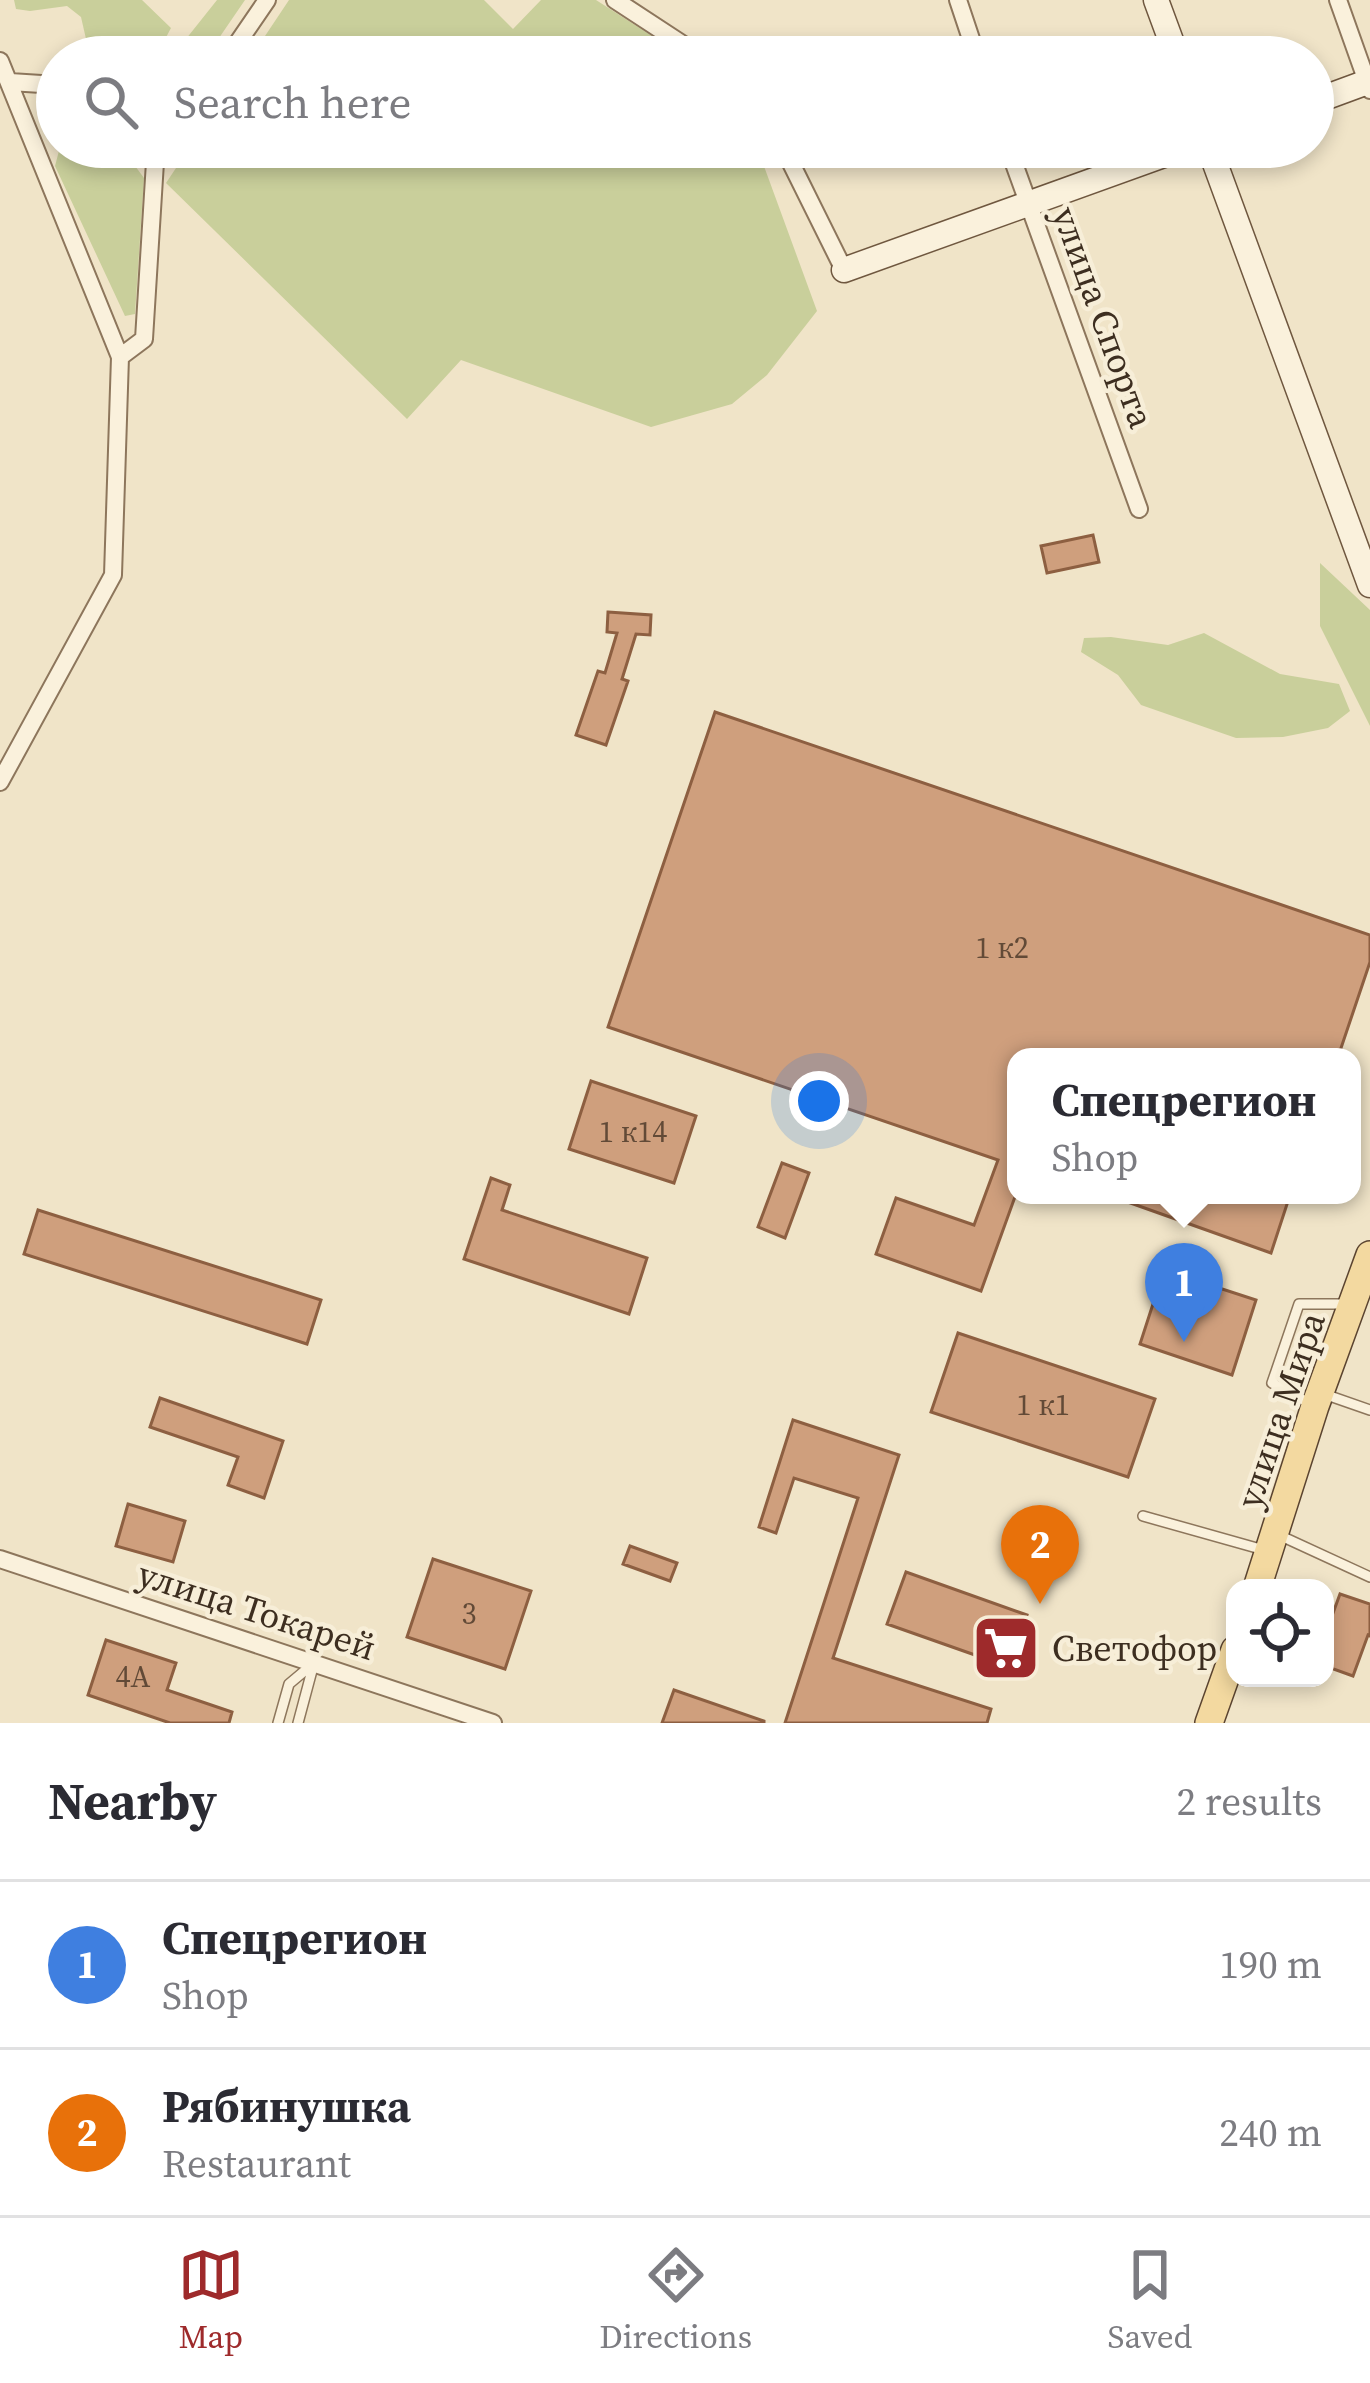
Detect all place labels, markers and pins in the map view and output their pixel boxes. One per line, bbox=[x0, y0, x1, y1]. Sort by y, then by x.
pin: 1 bbox=[1145, 1243, 1223, 1342]
pin: 2 bbox=[1001, 1505, 1079, 1604]
supermarket icon: Светофор bbox=[971, 1613, 1041, 1683]
place label: Светофор bbox=[1052, 1624, 1217, 1673]

